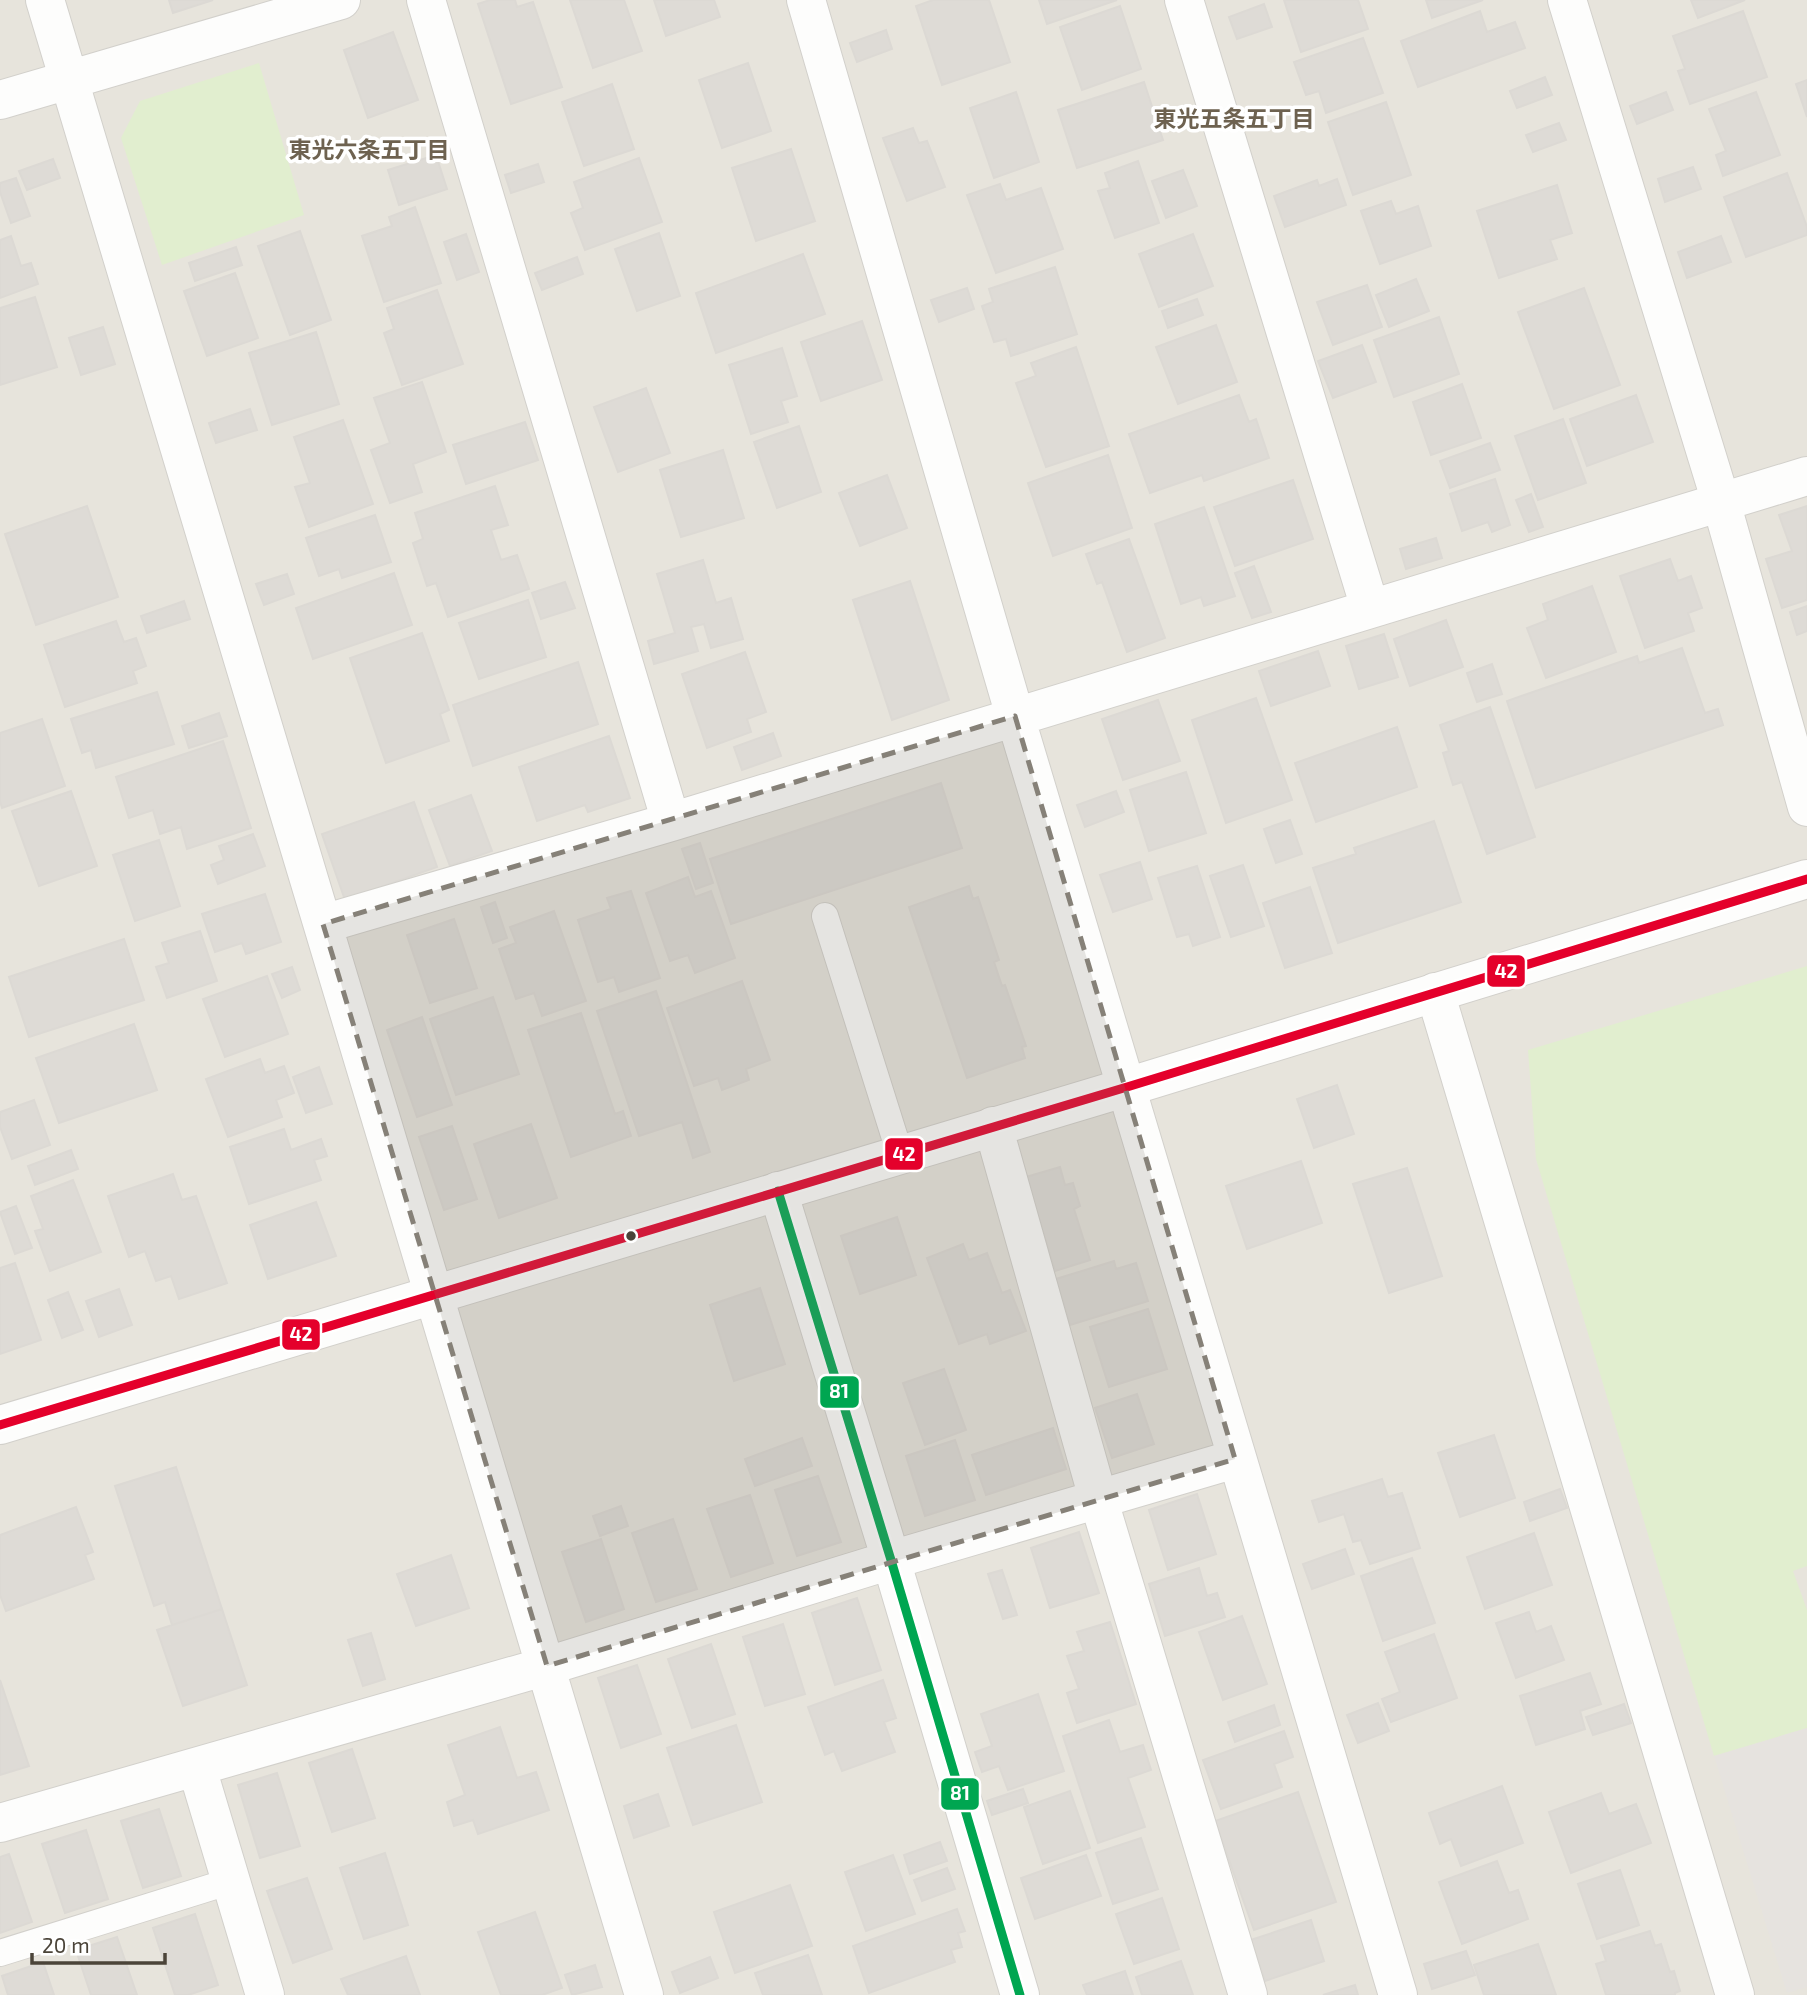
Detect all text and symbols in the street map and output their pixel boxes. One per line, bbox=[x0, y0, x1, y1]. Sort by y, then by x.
district label: 東光五条五丁目 bbox=[1154, 104, 1315, 132]
district label: 東光六条五丁目 bbox=[289, 135, 450, 163]
line badge: 42 bbox=[1486, 954, 1526, 988]
text: 42 bbox=[1494, 959, 1518, 982]
line badge: 42 bbox=[884, 1137, 924, 1171]
text: 42 bbox=[892, 1142, 916, 1165]
unlabelled marker bbox=[624, 1229, 638, 1243]
line badge: 42 bbox=[281, 1318, 321, 1351]
text: 42 bbox=[289, 1322, 313, 1345]
line badge: 81 bbox=[819, 1375, 860, 1409]
text: 81 bbox=[829, 1379, 849, 1402]
line badge: 81 bbox=[940, 1777, 980, 1811]
text: 81 bbox=[950, 1781, 970, 1804]
scale bar bbox=[32, 1922, 164, 1966]
text: 20 m bbox=[42, 1932, 90, 1957]

